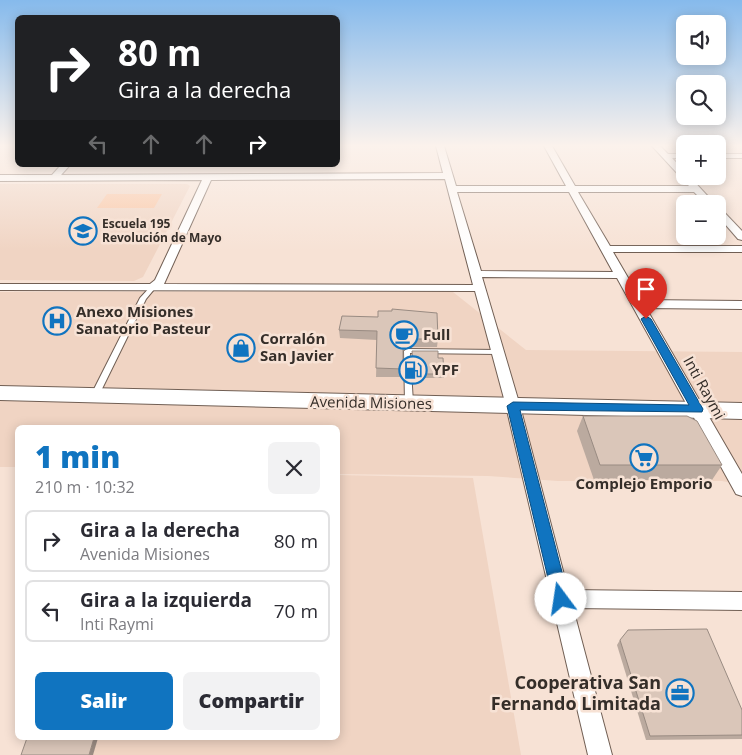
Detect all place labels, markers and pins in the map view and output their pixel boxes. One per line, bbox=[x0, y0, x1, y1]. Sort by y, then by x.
place label: Escuela 195 Revolución de Mayo bbox=[102, 215, 222, 246]
school or university icon: Escuela 195 Revolución de Mayo bbox=[68, 216, 98, 246]
pin bbox=[625, 268, 667, 319]
place label: Anexo Misiones Sanatorio Pasteur bbox=[76, 301, 211, 338]
hospital icon: Anexo Misiones Sanatorio Pasteur bbox=[42, 306, 72, 336]
cafe icon: Full bbox=[389, 320, 419, 350]
place label: Full bbox=[423, 324, 450, 344]
place label: Corralón San Javier bbox=[260, 328, 334, 365]
shop icon: Corralón San Javier bbox=[226, 333, 256, 363]
fuel station icon: YPF bbox=[398, 355, 428, 385]
place label: YPF bbox=[432, 359, 459, 379]
supermarket icon: Complejo Emporio bbox=[629, 443, 659, 473]
place label: Complejo Emporio bbox=[576, 473, 712, 493]
place label: Cooperativa San Fernando Limitada bbox=[491, 670, 661, 715]
office icon: Cooperativa San Fernando Limitada bbox=[665, 678, 695, 708]

